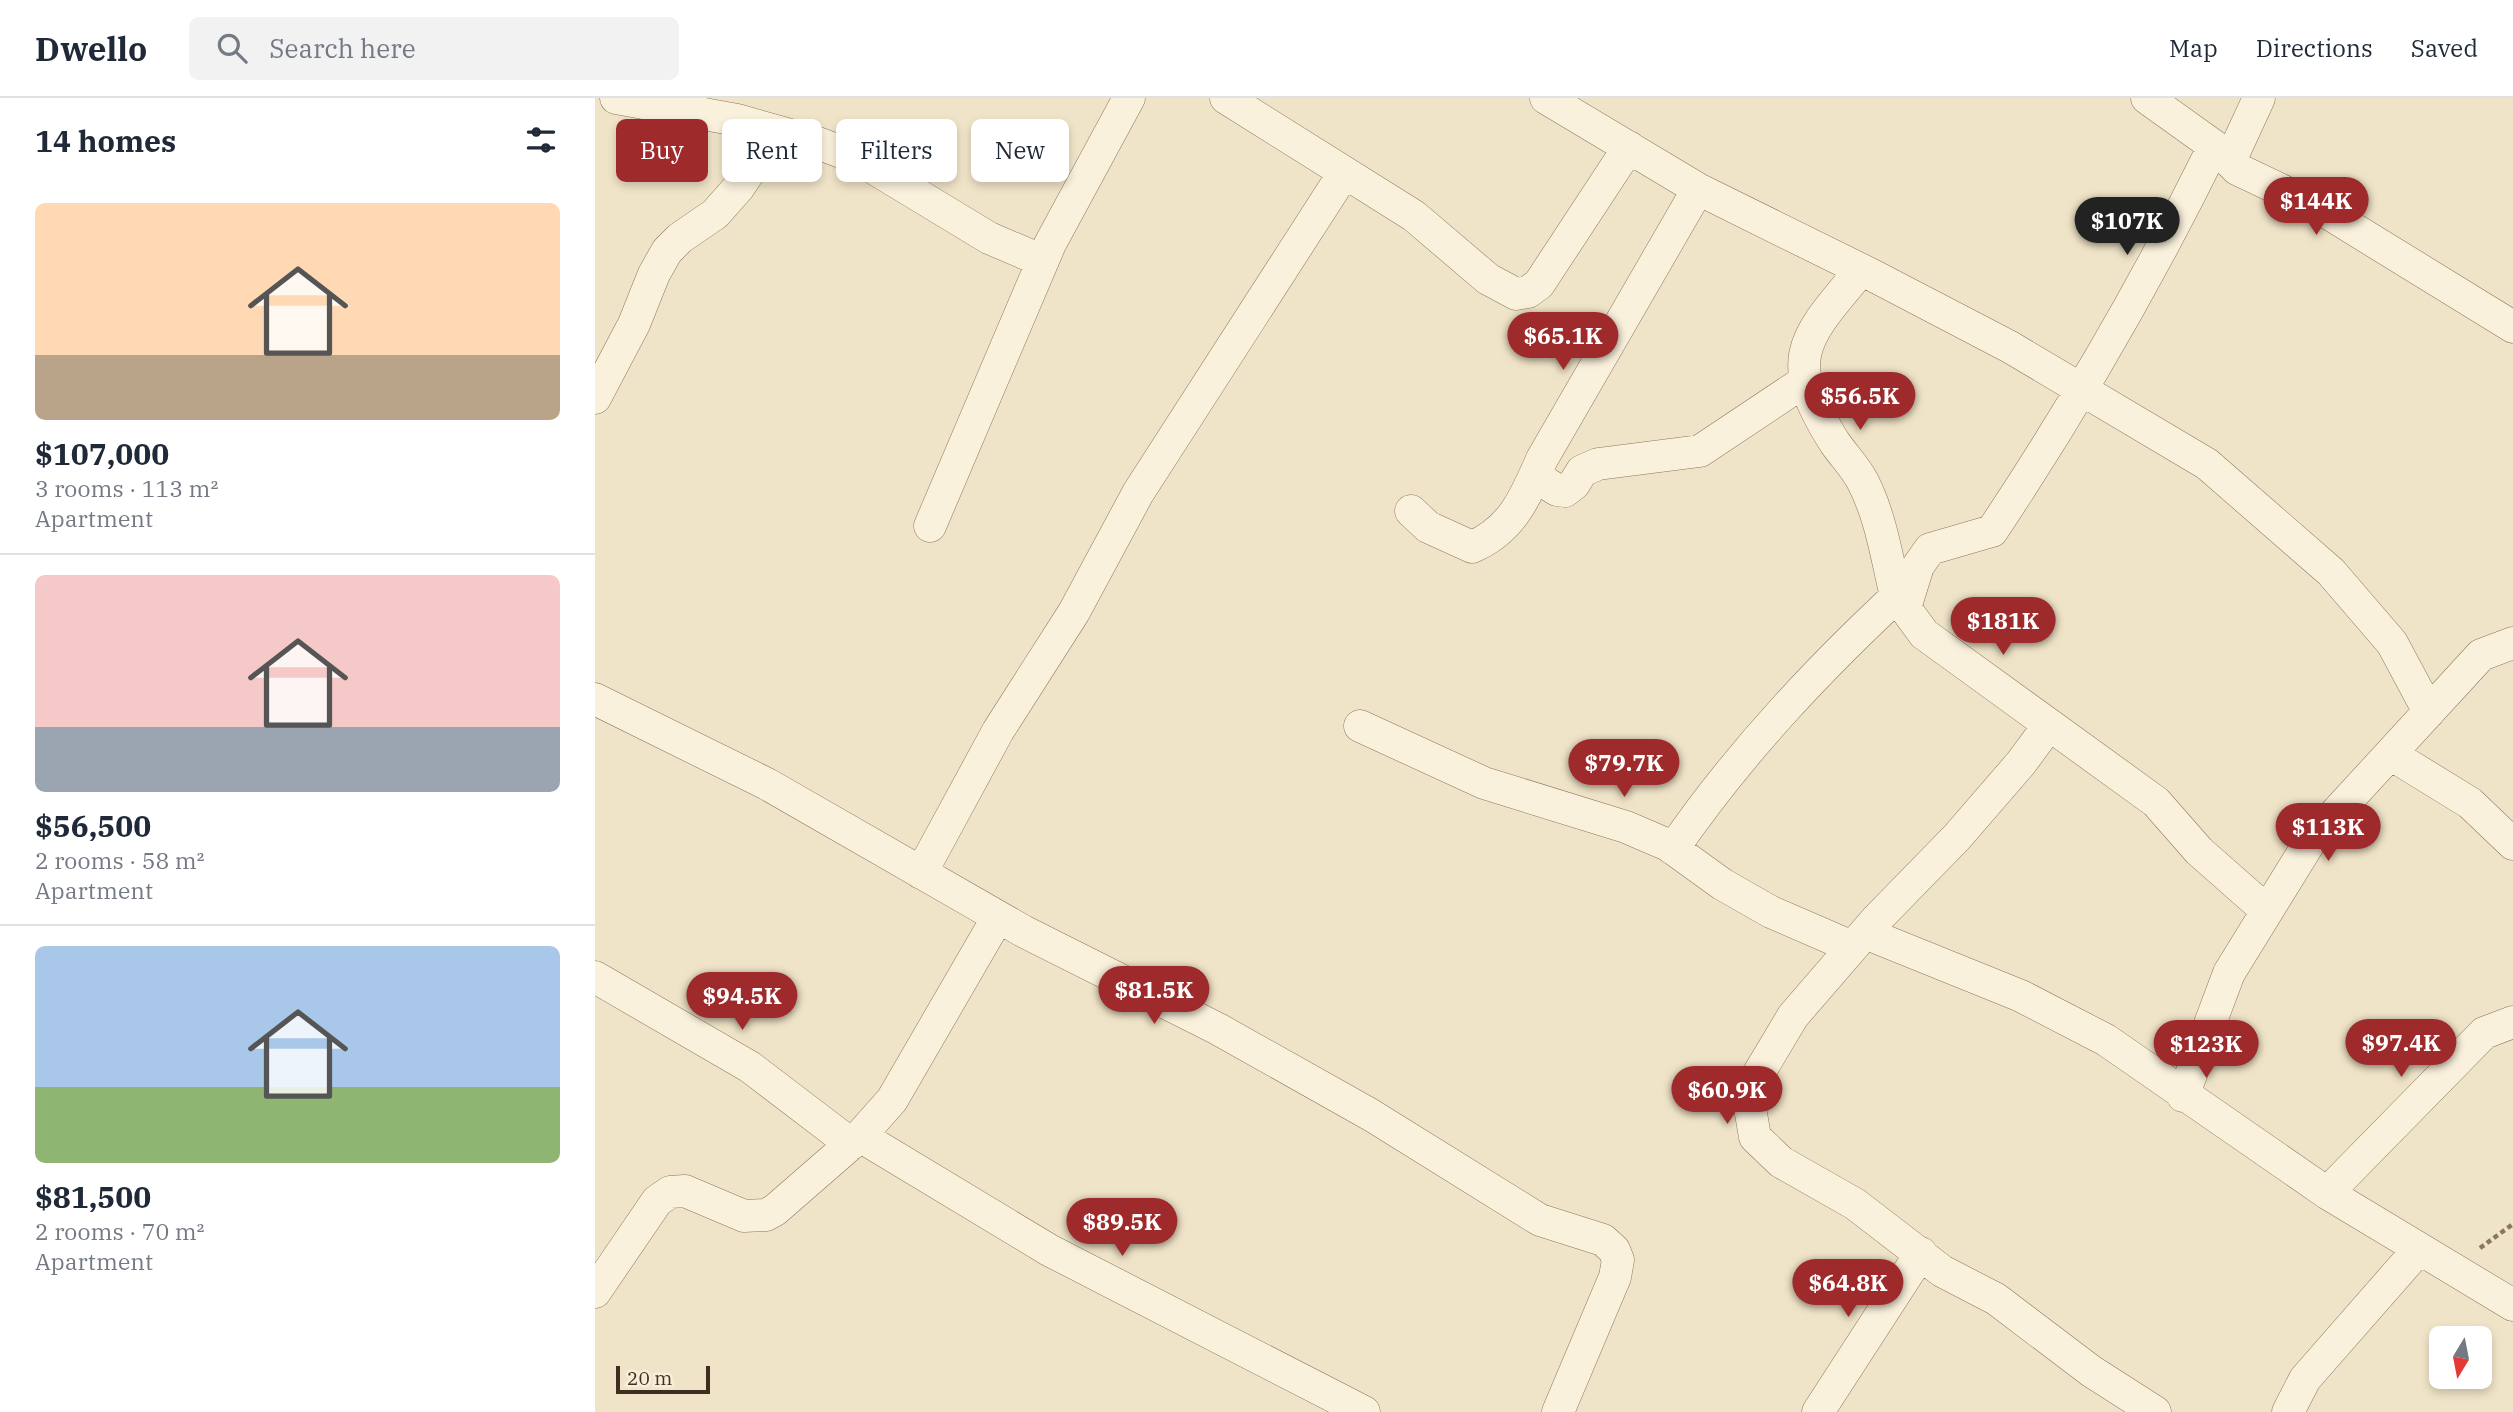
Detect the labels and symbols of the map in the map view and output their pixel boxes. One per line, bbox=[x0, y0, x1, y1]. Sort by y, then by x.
pin: $144K bbox=[2267, 178, 2365, 237]
pin: $107K bbox=[2078, 198, 2176, 257]
pin: $65.1K bbox=[1506, 313, 1620, 372]
pin: $56.5K bbox=[1803, 372, 1917, 432]
pin: $181K bbox=[1954, 598, 2052, 657]
pin: $79.7K bbox=[1567, 740, 1681, 799]
pin: $113K bbox=[2279, 804, 2377, 863]
pin: $81.5K bbox=[1097, 967, 1211, 1026]
pin: $94.5K bbox=[685, 972, 799, 1032]
pin: $123K bbox=[2157, 1020, 2255, 1080]
pin: $97.4K bbox=[2344, 1020, 2458, 1079]
pin: $60.9K bbox=[1670, 1066, 1784, 1126]
pin: $89.5K bbox=[1065, 1198, 1179, 1258]
pin: $64.8K bbox=[1791, 1260, 1905, 1319]
north arrow bbox=[2429, 1326, 2492, 1390]
scale bar bbox=[616, 1363, 711, 1395]

